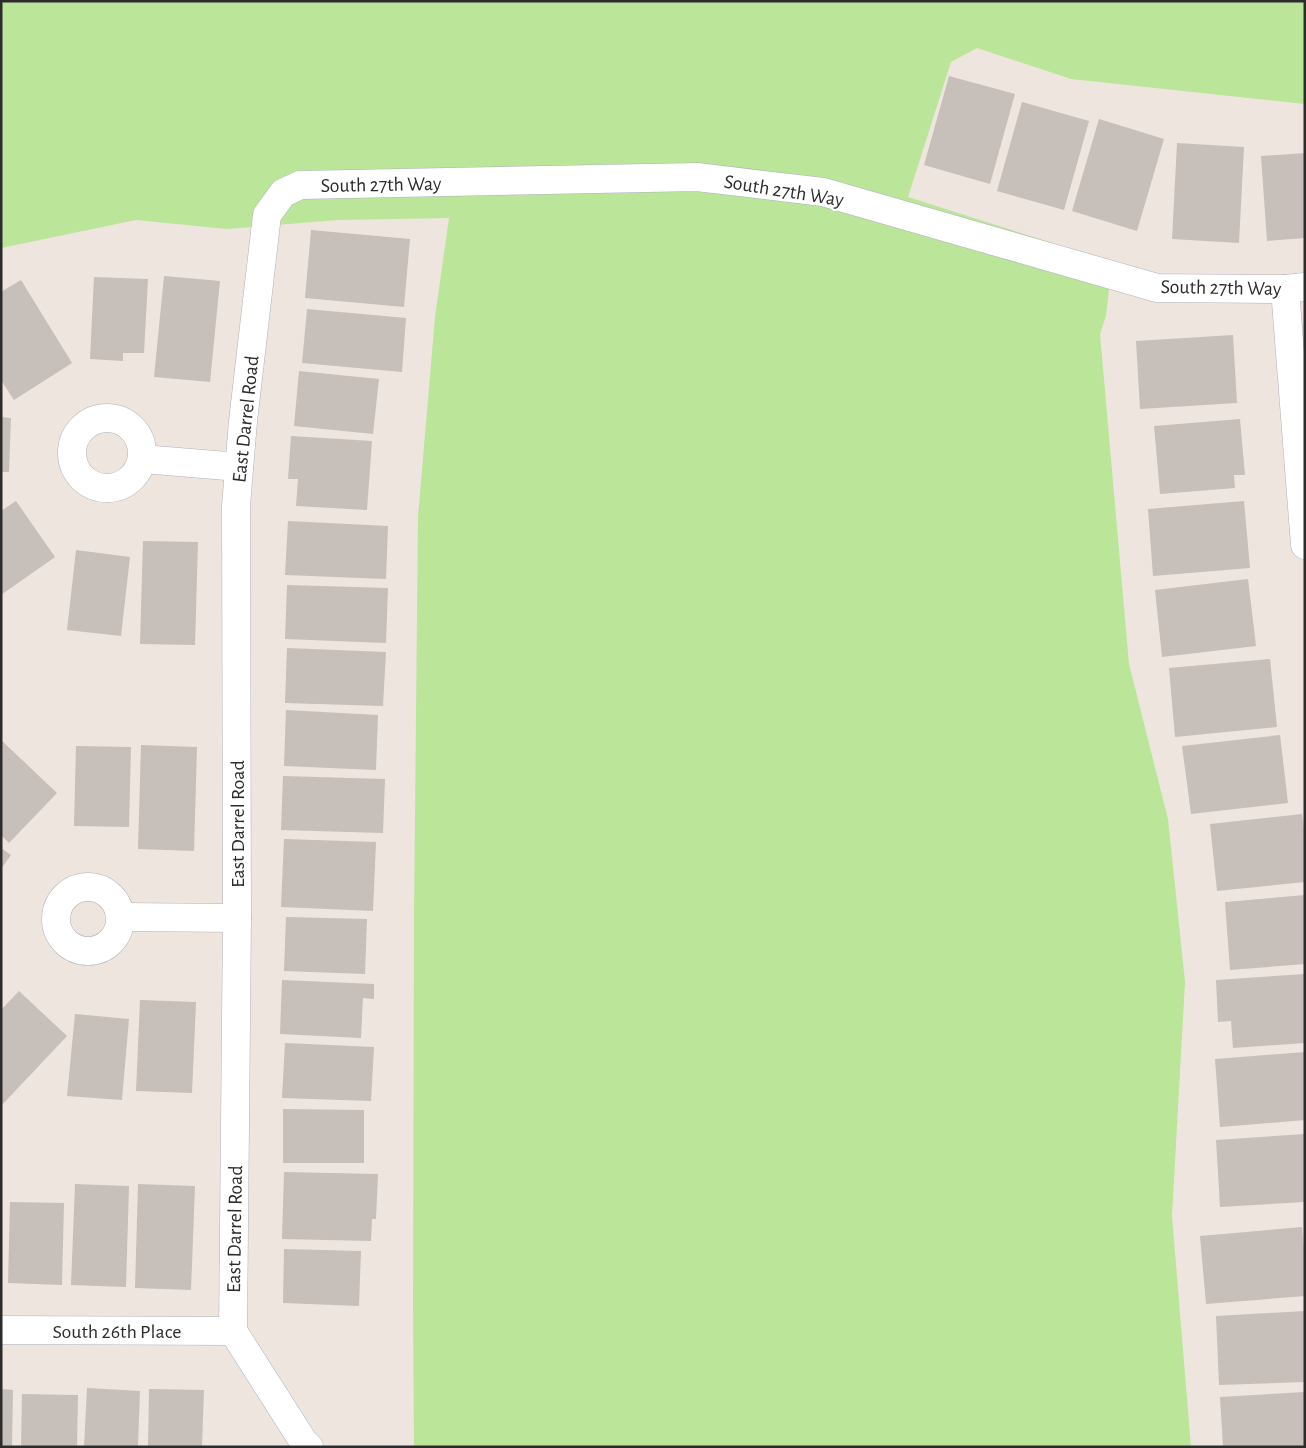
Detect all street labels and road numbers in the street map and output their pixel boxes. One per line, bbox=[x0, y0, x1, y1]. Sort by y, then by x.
street label: South 27th Way bbox=[723, 172, 846, 210]
street label: South 27th Way bbox=[320, 174, 442, 196]
street label: South 27th Way bbox=[1160, 277, 1282, 299]
street label: East Darrel Road bbox=[229, 355, 263, 484]
street label: East Darrel Road bbox=[228, 760, 248, 888]
street label: East Darrel Road bbox=[224, 1165, 246, 1293]
street label: South 26th Place bbox=[52, 1322, 182, 1342]

